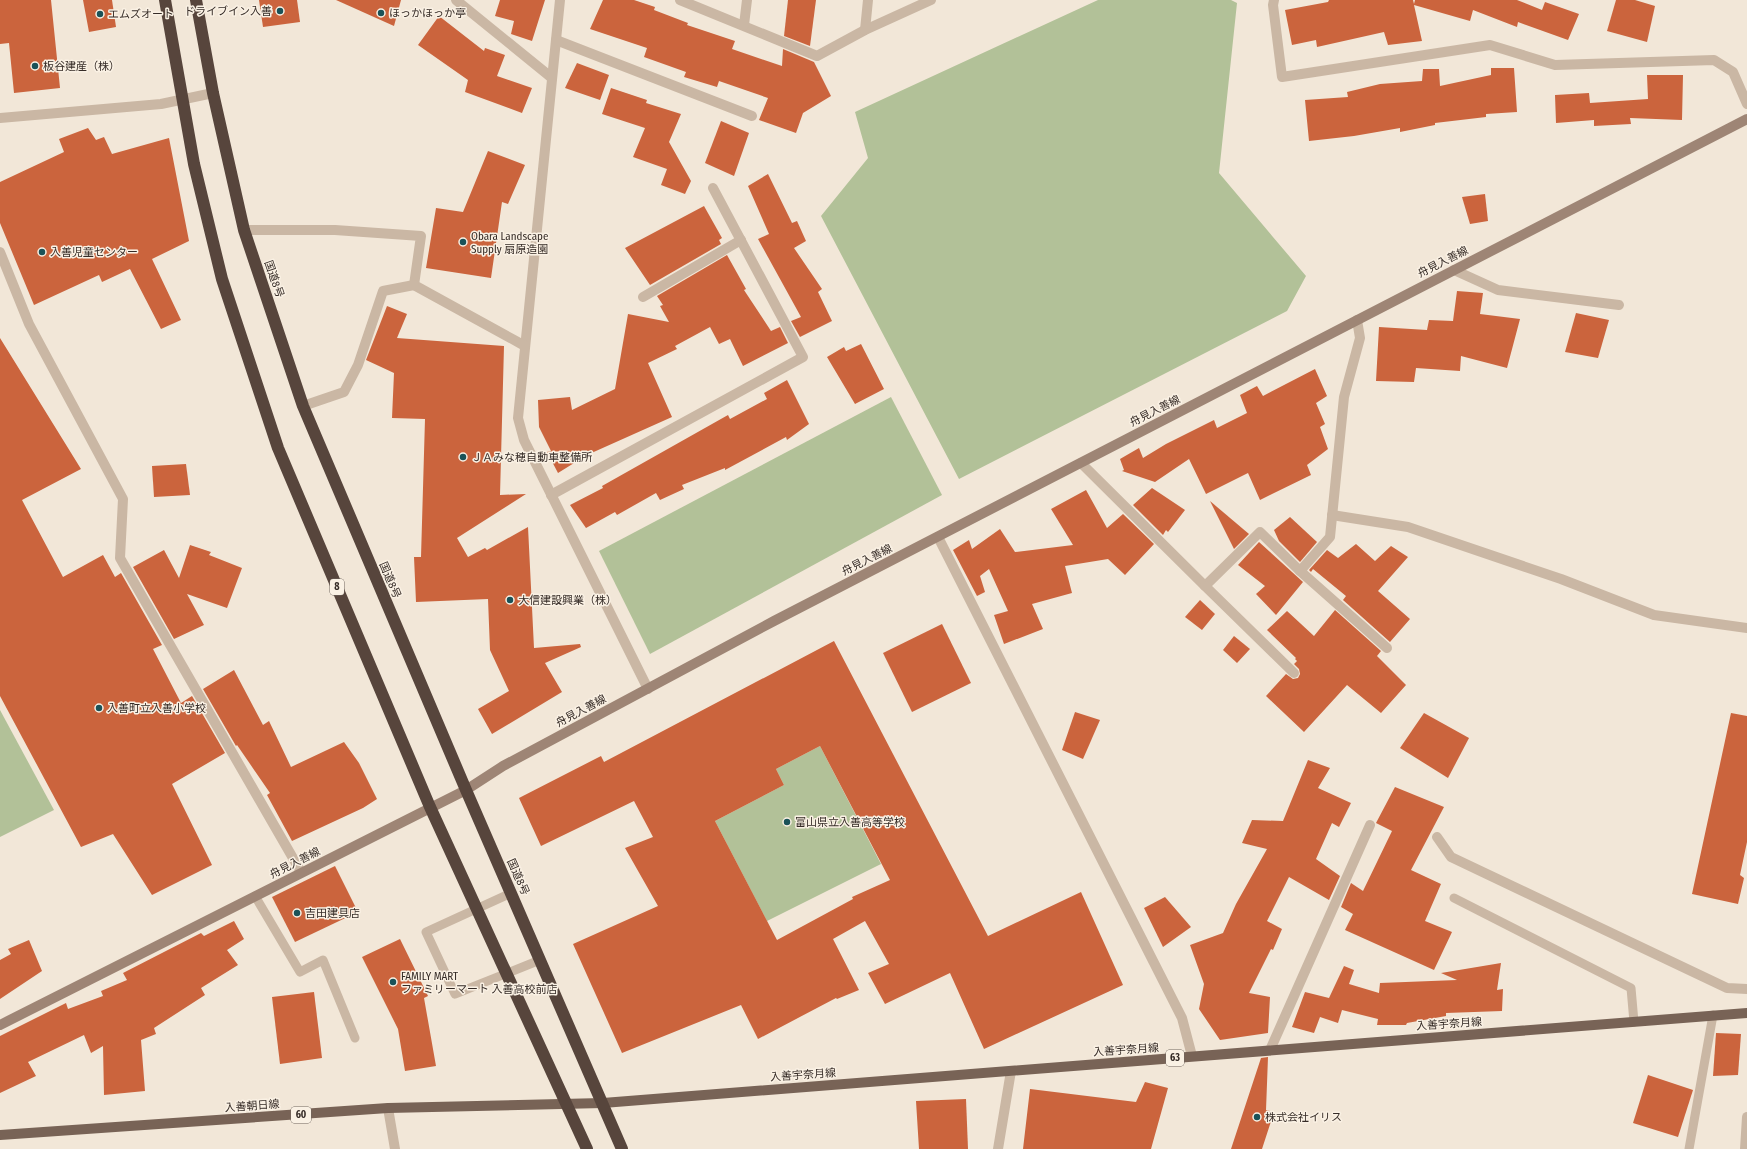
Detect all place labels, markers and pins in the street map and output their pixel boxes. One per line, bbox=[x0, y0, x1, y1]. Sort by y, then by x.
place label: ドライブイン入善 bbox=[184, 5, 272, 18]
marker: ドライブイン入善 bbox=[275, 6, 285, 16]
place label: ほっかほっか亭 bbox=[389, 7, 466, 20]
place label: エムズオート bbox=[108, 8, 174, 21]
marker: ほっかほっか亭 bbox=[376, 8, 386, 18]
marker: エムズオート bbox=[95, 9, 105, 19]
place label: 板谷建産（株） bbox=[43, 60, 120, 73]
marker: 板谷建産（株） bbox=[30, 61, 40, 71]
place label: Obara Landscape Supply 扇原造園 bbox=[471, 230, 548, 256]
marker: Obara Landscape Supply 扇原造園 bbox=[458, 237, 468, 247]
place label: 入善児童センター bbox=[50, 246, 138, 259]
marker: 入善児童センター bbox=[37, 247, 47, 257]
place label: ＪＡみな穂自動車整備所 bbox=[471, 451, 593, 464]
marker: ＪＡみな穂自動車整備所 bbox=[458, 452, 468, 462]
place label: 大信建設興業（株） bbox=[518, 594, 617, 607]
marker: 大信建設興業（株） bbox=[505, 595, 515, 605]
place label: 入善町立入善小学校 bbox=[107, 702, 206, 715]
marker: 入善町立入善小学校 bbox=[94, 703, 104, 713]
place label: 富山県立入善高等学校 bbox=[795, 816, 905, 829]
marker: 富山県立入善高等学校 bbox=[782, 817, 792, 827]
place label: 吉田建具店 bbox=[305, 907, 360, 920]
marker: 吉田建具店 bbox=[292, 908, 302, 918]
place label: FAMILY MART ファミリーマート 入善高校前店 bbox=[401, 970, 558, 996]
marker: FAMILY MART ファミリーマート 入善高校前店 bbox=[388, 977, 398, 987]
place label: 株式会社イリス bbox=[1265, 1111, 1342, 1124]
marker: 株式会社イリス bbox=[1252, 1112, 1262, 1122]

